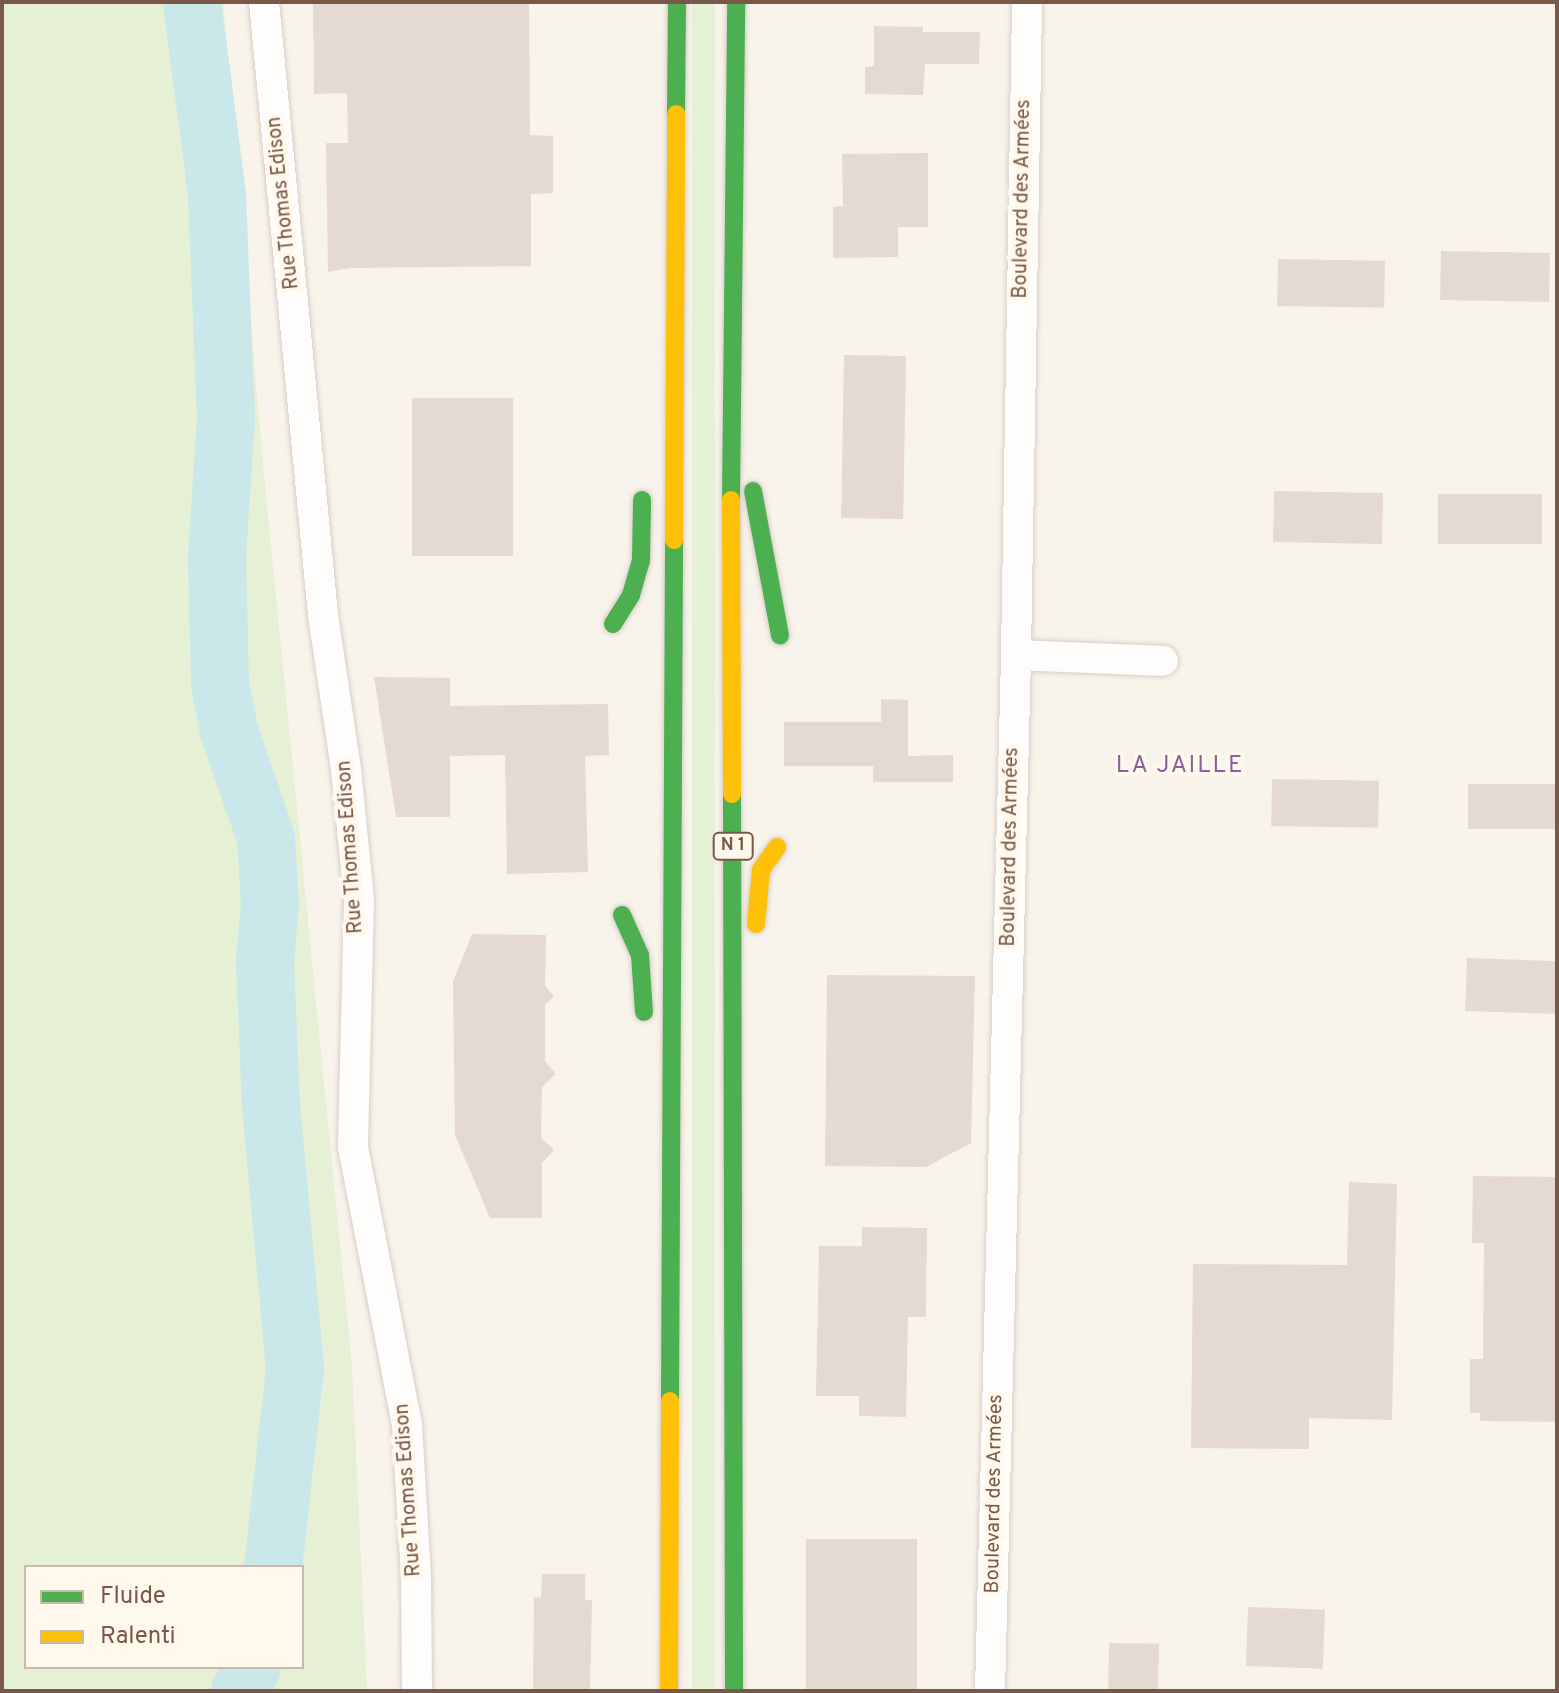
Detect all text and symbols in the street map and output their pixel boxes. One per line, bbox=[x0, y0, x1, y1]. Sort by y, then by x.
street label: Boulevard des Armées bbox=[1009, 99, 1037, 299]
street label: Rue Thomas Edison bbox=[263, 115, 305, 291]
street label: Boulevard des Armées bbox=[997, 747, 1025, 947]
district label: LA JAILLE bbox=[1115, 753, 1245, 781]
street label: Rue Thomas Edison bbox=[333, 759, 369, 935]
road number: N 1 bbox=[711, 832, 755, 860]
street label: Boulevard des Armées bbox=[981, 1394, 1009, 1594]
street label: Rue Thomas Edison bbox=[391, 1402, 427, 1578]
legend bbox=[24, 1565, 304, 1669]
text: Fluide bbox=[100, 1582, 166, 1612]
text: Ralenti bbox=[100, 1622, 176, 1652]

